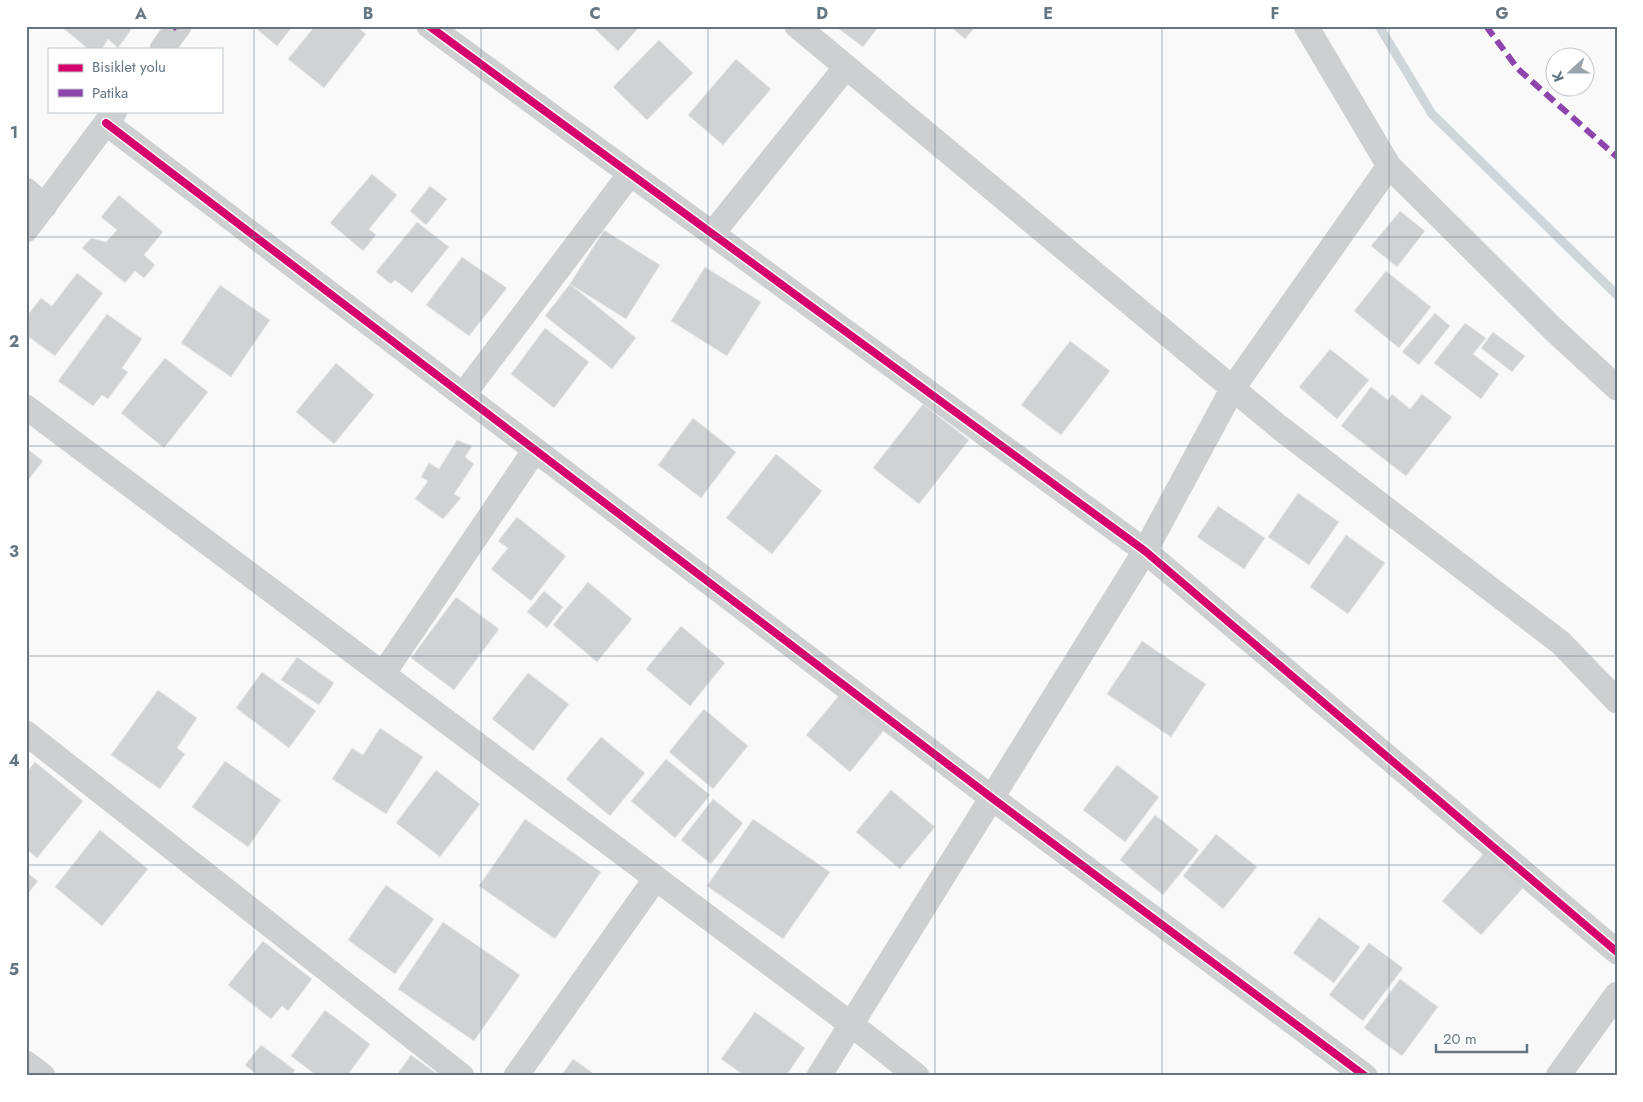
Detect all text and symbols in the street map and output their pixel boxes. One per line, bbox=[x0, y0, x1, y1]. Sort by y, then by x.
text: A bbox=[134, 2, 147, 25]
text: B bbox=[363, 2, 373, 25]
text: C bbox=[589, 2, 601, 25]
text: D bbox=[816, 2, 828, 25]
text: E bbox=[1043, 2, 1053, 25]
text: F bbox=[1271, 2, 1279, 25]
text: G bbox=[1495, 2, 1509, 25]
legend bbox=[48, 48, 222, 112]
north arrow bbox=[1546, 48, 1596, 98]
text: Bisiklet yolu bbox=[92, 56, 166, 78]
text: K bbox=[1547, 68, 1569, 85]
text: Patika bbox=[92, 82, 128, 104]
text: 1 bbox=[10, 121, 18, 144]
text: 2 bbox=[9, 330, 19, 353]
text: 3 bbox=[9, 540, 19, 563]
text: 4 bbox=[8, 749, 20, 772]
text: 5 bbox=[9, 958, 19, 981]
scale bar bbox=[1436, 1022, 1527, 1054]
text: 20 m bbox=[1443, 1028, 1477, 1050]

